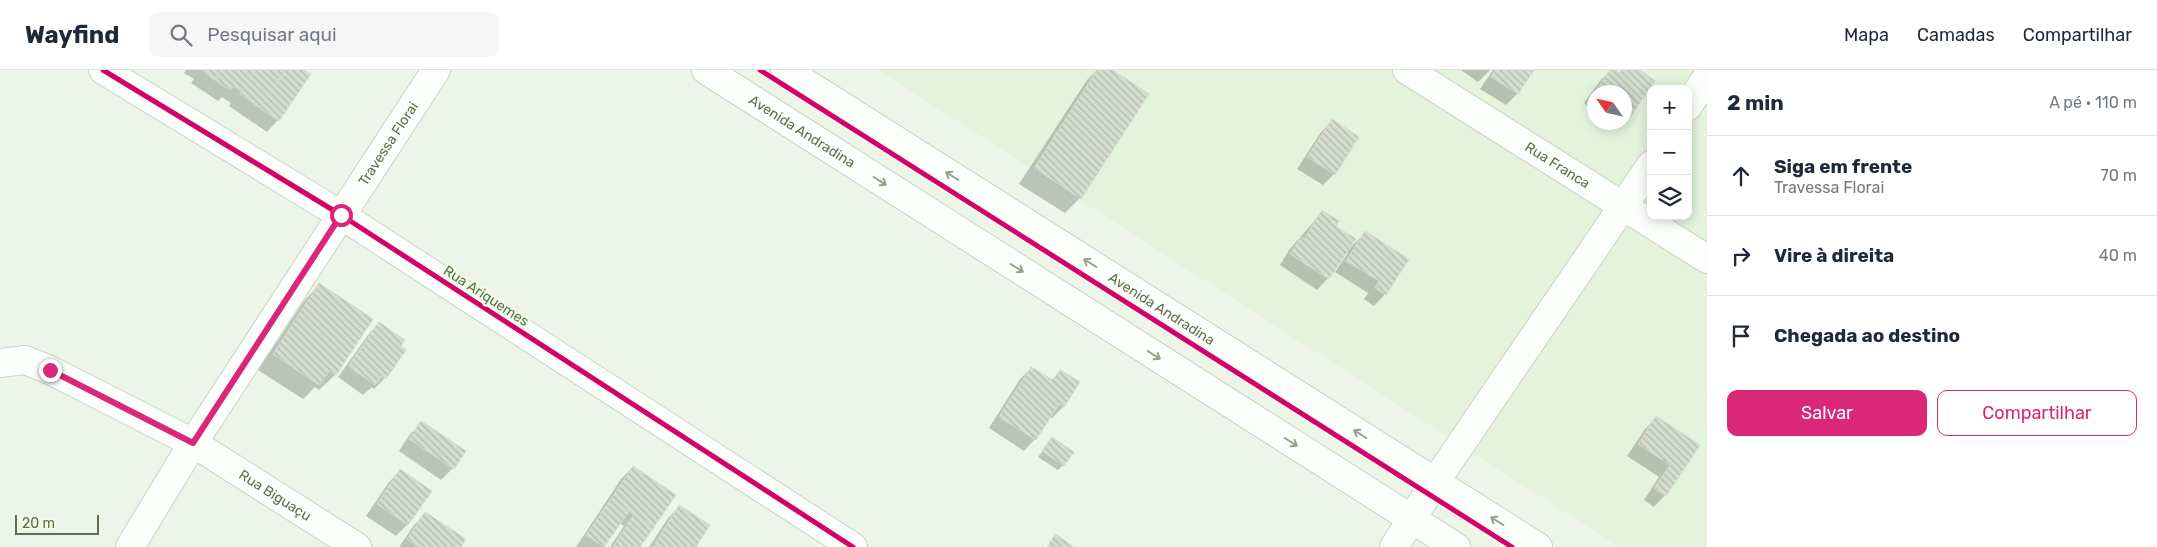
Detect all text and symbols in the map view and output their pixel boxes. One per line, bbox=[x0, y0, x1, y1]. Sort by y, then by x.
search box bbox=[149, 12, 499, 57]
text: Wayfind bbox=[25, 21, 119, 49]
icon: search bbox=[167, 21, 195, 49]
text: Pesquisar aqui bbox=[207, 23, 337, 46]
text: Mapa bbox=[1844, 24, 1889, 46]
text: Camadas bbox=[1917, 24, 1995, 46]
text: Compartilhar bbox=[2023, 24, 2132, 46]
north arrow bbox=[1587, 85, 1632, 130]
map controls bbox=[1647, 85, 1692, 220]
button: + bbox=[1647, 85, 1692, 130]
text: 2 min bbox=[1727, 90, 1784, 115]
street label: Avenida Andradina bbox=[746, 91, 858, 171]
text: A pé · 110 m bbox=[2049, 93, 2137, 112]
street label: Travessa Florai bbox=[355, 98, 422, 189]
button: − bbox=[1647, 130, 1692, 175]
street label: Rua Franca bbox=[1522, 138, 1593, 192]
text: Siga em frente bbox=[1774, 155, 1912, 178]
icon: ahead bbox=[1727, 162, 1755, 190]
text: 70 m bbox=[2100, 166, 2137, 185]
one-way arrow bbox=[946, 171, 960, 181]
button: layers bbox=[1647, 175, 1692, 220]
one-way arrow bbox=[872, 176, 886, 186]
text: Travessa Florai bbox=[1774, 178, 1884, 197]
route start bbox=[330, 204, 353, 227]
icon: right bbox=[1727, 242, 1755, 270]
text: Vire à direita bbox=[1774, 244, 1894, 267]
text: 40 m bbox=[2099, 246, 2137, 265]
one-way arrow bbox=[1083, 258, 1097, 268]
street label: Rua Ariquemes bbox=[440, 262, 532, 330]
one-way arrow bbox=[1009, 263, 1023, 273]
street label: Avenida Andradina bbox=[1106, 269, 1218, 349]
icon: arrive bbox=[1727, 322, 1755, 350]
text: Chegada ao destino bbox=[1774, 324, 1960, 347]
one-way arrow bbox=[1147, 350, 1161, 360]
route end bbox=[39, 359, 62, 382]
button: Salvar bbox=[1727, 390, 1927, 436]
button: Compartilhar bbox=[1937, 390, 2137, 436]
one-way arrow bbox=[1353, 429, 1367, 439]
one-way arrow bbox=[1284, 437, 1298, 447]
street label: Rua Biguaçu bbox=[236, 466, 314, 524]
scale bar bbox=[15, 512, 99, 535]
text: 20 m bbox=[22, 515, 55, 532]
one-way arrow bbox=[1491, 516, 1505, 526]

